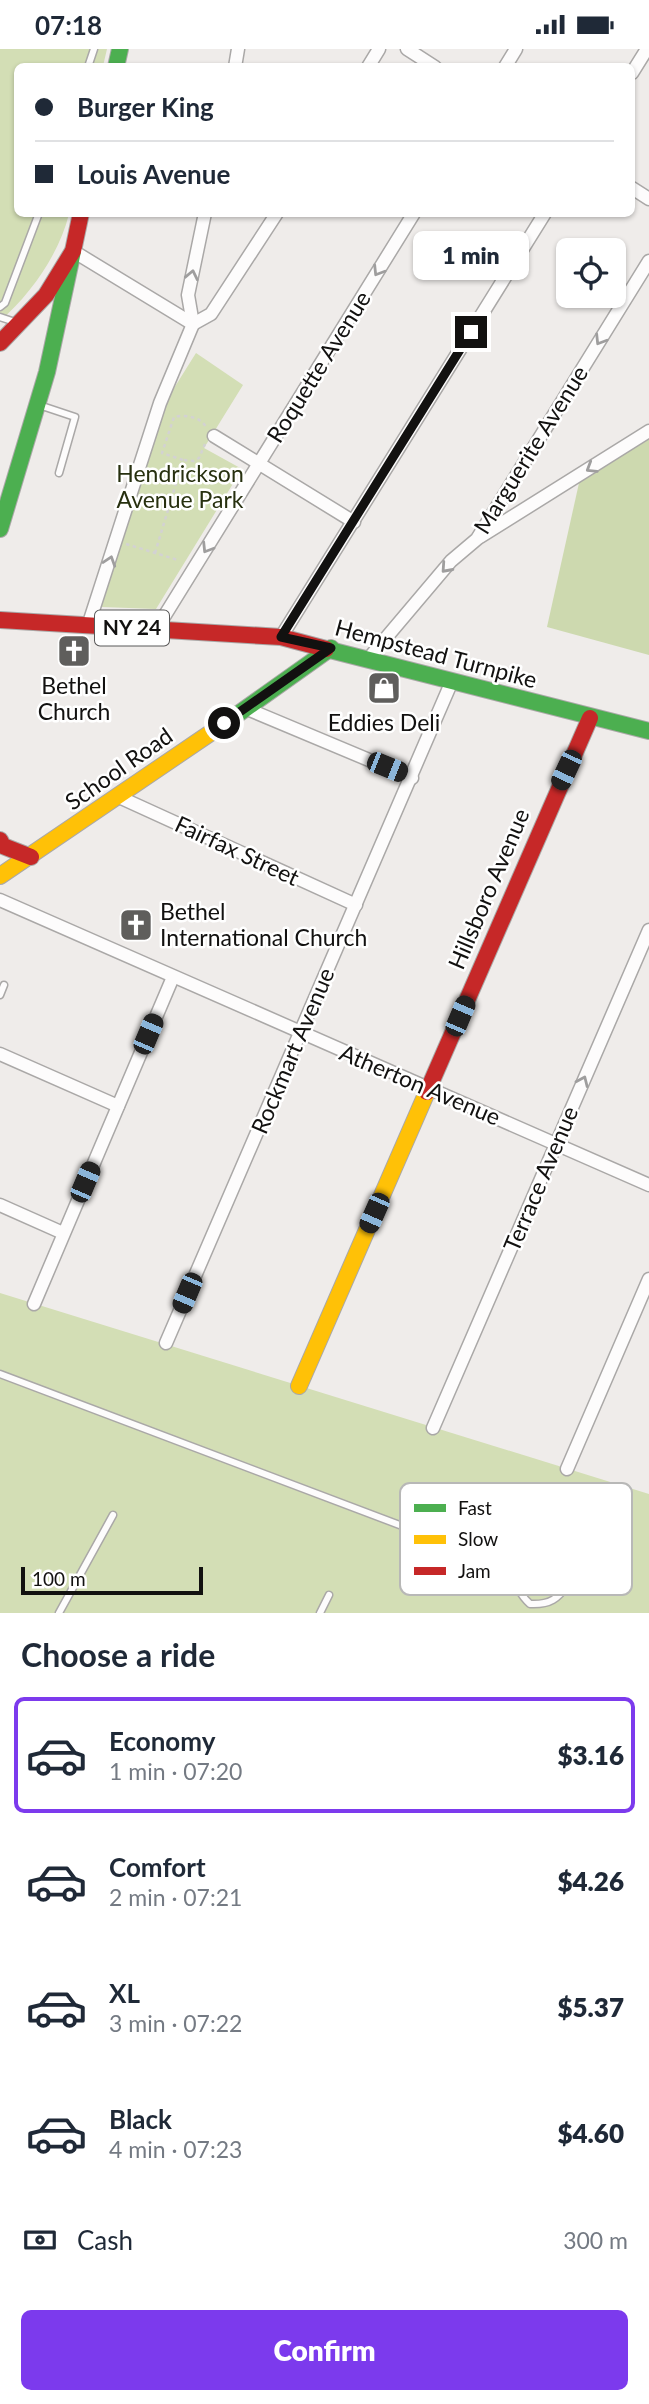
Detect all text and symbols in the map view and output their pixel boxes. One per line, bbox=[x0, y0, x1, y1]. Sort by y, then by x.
text: 07:18 bbox=[35, 9, 102, 41]
text: Burger King bbox=[77, 91, 214, 123]
text: Louis Avenue bbox=[77, 158, 230, 190]
callout: 1 min bbox=[413, 231, 529, 279]
map controls bbox=[556, 238, 626, 308]
button: locate bbox=[556, 238, 626, 308]
text: 1 min bbox=[442, 241, 500, 269]
one-way arrow bbox=[373, 264, 386, 277]
one-way arrow bbox=[184, 269, 199, 281]
street label: Roquette Avenue bbox=[260, 285, 376, 447]
route end bbox=[455, 316, 487, 348]
one-way arrow bbox=[596, 332, 609, 345]
street label: Marguerite Avenue bbox=[467, 360, 593, 539]
park label: Hendrickson Avenue Park bbox=[116, 459, 244, 513]
one-way arrow bbox=[586, 459, 599, 472]
one-way arrow bbox=[202, 541, 215, 554]
one-way arrow bbox=[101, 556, 116, 568]
one-way arrow bbox=[441, 560, 454, 573]
road number: NY 24 bbox=[95, 611, 169, 645]
street label: Hempstead Turnpike bbox=[332, 613, 540, 693]
church icon: Bethel Church bbox=[55, 632, 93, 670]
shop icon: Eddies Deli bbox=[365, 669, 403, 707]
place label: Bethel Church bbox=[38, 671, 110, 725]
route start bbox=[208, 707, 240, 739]
place label: Eddies Deli bbox=[328, 708, 440, 736]
street label: School Road bbox=[59, 721, 178, 815]
car bbox=[548, 747, 585, 793]
car bbox=[364, 749, 411, 785]
street label: Hillsboro Avenue bbox=[442, 804, 535, 973]
street label: Fairfax Street bbox=[171, 809, 305, 891]
place label: Bethel International Church bbox=[160, 897, 367, 951]
church icon: Bethel International Church bbox=[117, 906, 155, 944]
street label: Rockmart Avenue bbox=[244, 963, 340, 1138]
car bbox=[443, 993, 478, 1039]
car bbox=[131, 1011, 166, 1057]
street label: Atherton Avenue bbox=[336, 1038, 505, 1131]
one-way arrow bbox=[575, 1076, 589, 1089]
street label: Terrace Avenue bbox=[497, 1102, 583, 1255]
car bbox=[68, 1159, 103, 1205]
car bbox=[356, 1190, 393, 1236]
car bbox=[170, 1270, 205, 1316]
legend bbox=[400, 1483, 632, 1595]
text: Fast bbox=[458, 1496, 492, 1519]
text: Slow bbox=[458, 1527, 498, 1550]
text: Jam bbox=[458, 1559, 491, 1582]
scale bar bbox=[21, 1564, 203, 1596]
text: 100 m bbox=[32, 1567, 86, 1590]
text: Choose a ride bbox=[21, 1635, 215, 1674]
icon: car bbox=[25, 1724, 88, 1787]
text: Economy bbox=[109, 1725, 215, 1757]
text: $3.16 bbox=[557, 1739, 624, 1771]
text: 1 min · 07:20 bbox=[109, 1757, 242, 1785]
icon: car bbox=[25, 1850, 88, 1913]
text: Comfort bbox=[109, 1851, 206, 1883]
text: $4.26 bbox=[557, 1865, 624, 1897]
text: 2 min · 07:21 bbox=[109, 1883, 242, 1911]
icon: car bbox=[25, 1976, 88, 2039]
text: XL bbox=[109, 1977, 140, 2009]
text: $5.37 bbox=[557, 1991, 624, 2023]
text: 3 min · 07:22 bbox=[109, 2009, 242, 2037]
icon: car bbox=[25, 2102, 88, 2165]
text: Black bbox=[109, 2103, 172, 2135]
text: $4.60 bbox=[557, 2117, 624, 2149]
text: 4 min · 07:23 bbox=[109, 2135, 242, 2163]
icon: cash bbox=[21, 2221, 59, 2259]
text: Cash bbox=[77, 2224, 133, 2256]
text: 300 m bbox=[563, 2226, 628, 2254]
button: Confirm bbox=[21, 2310, 628, 2390]

